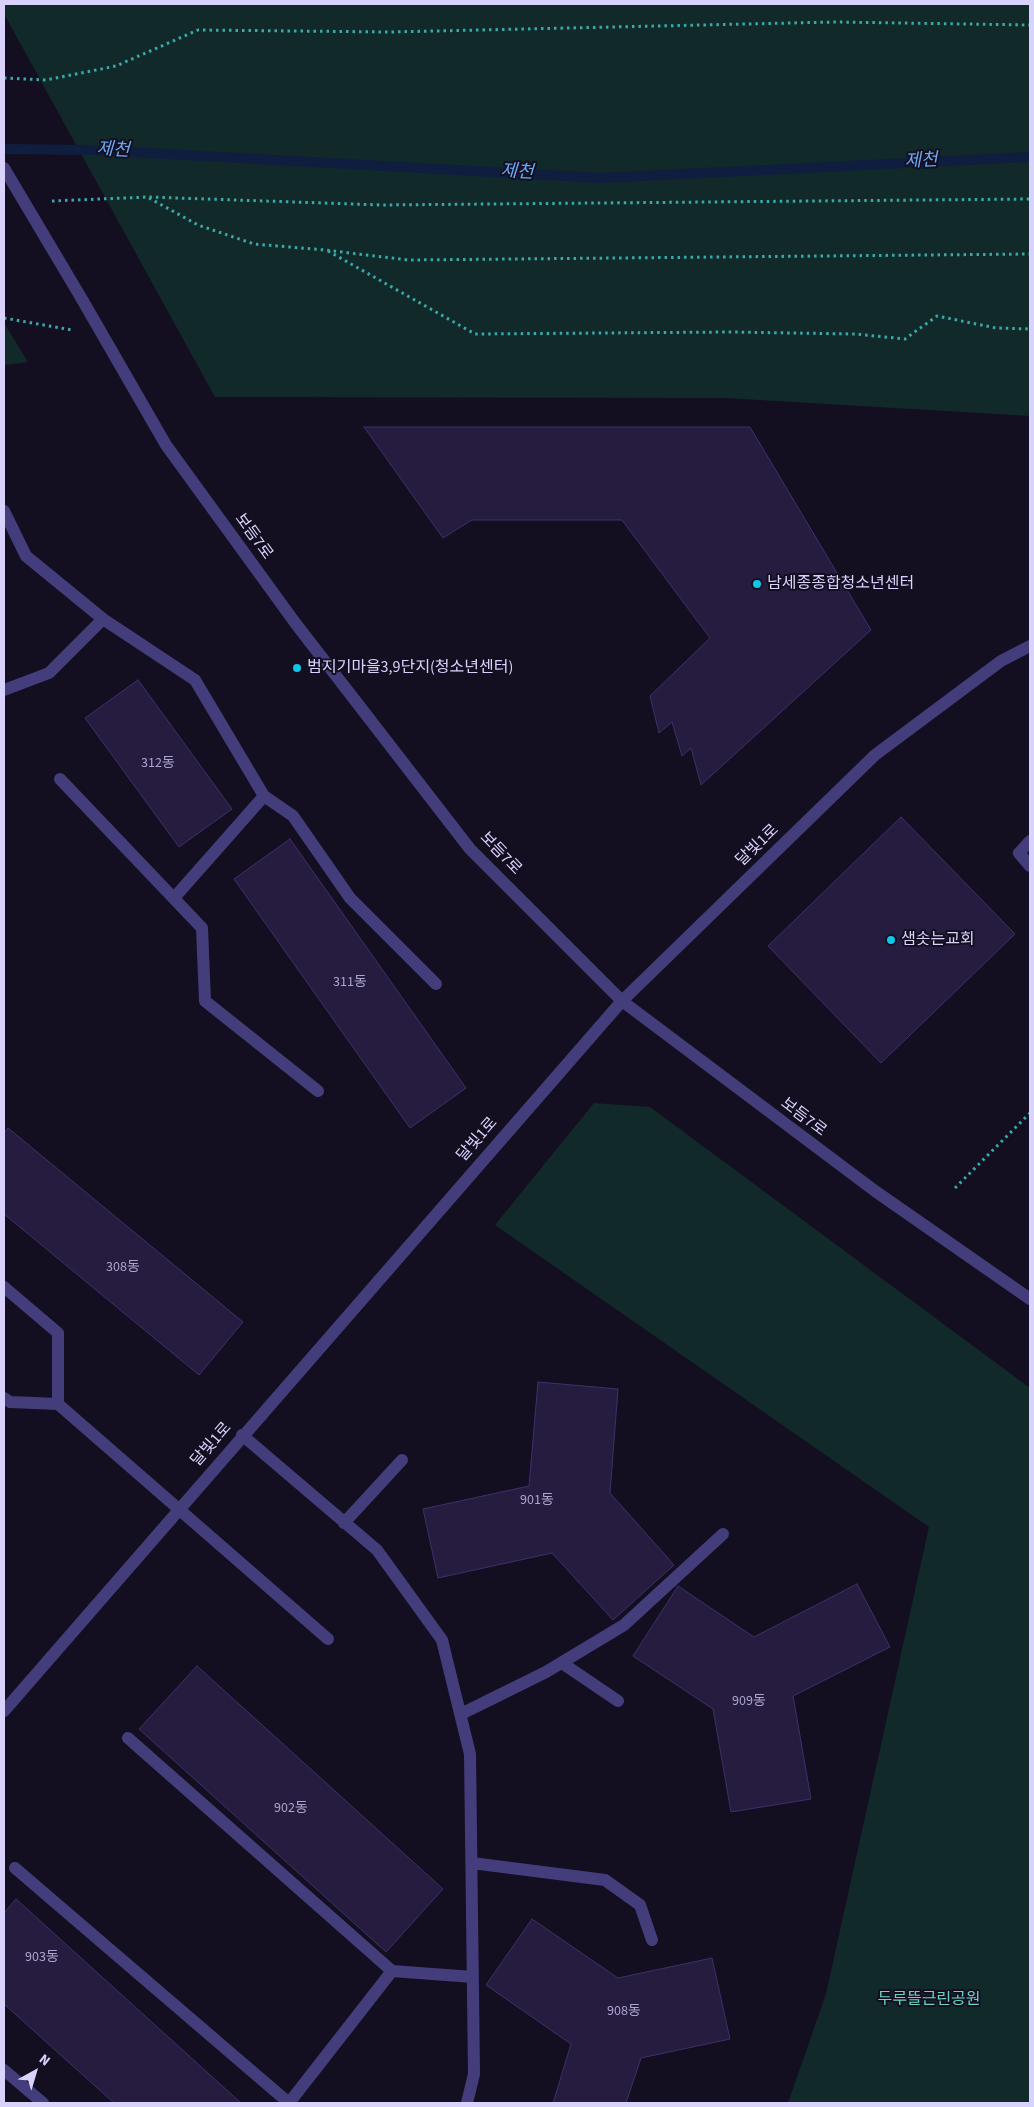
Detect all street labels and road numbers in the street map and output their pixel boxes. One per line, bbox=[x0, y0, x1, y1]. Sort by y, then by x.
street label: 보듬7로 bbox=[230, 510, 276, 564]
street label: 달빛1로 bbox=[733, 821, 783, 871]
street label: 보듬7로 bbox=[475, 829, 525, 879]
street label: 보듬7로 bbox=[776, 1095, 830, 1141]
street label: 달빛1로 bbox=[454, 1114, 502, 1166]
street label: 달빛1로 bbox=[188, 1419, 236, 1471]

